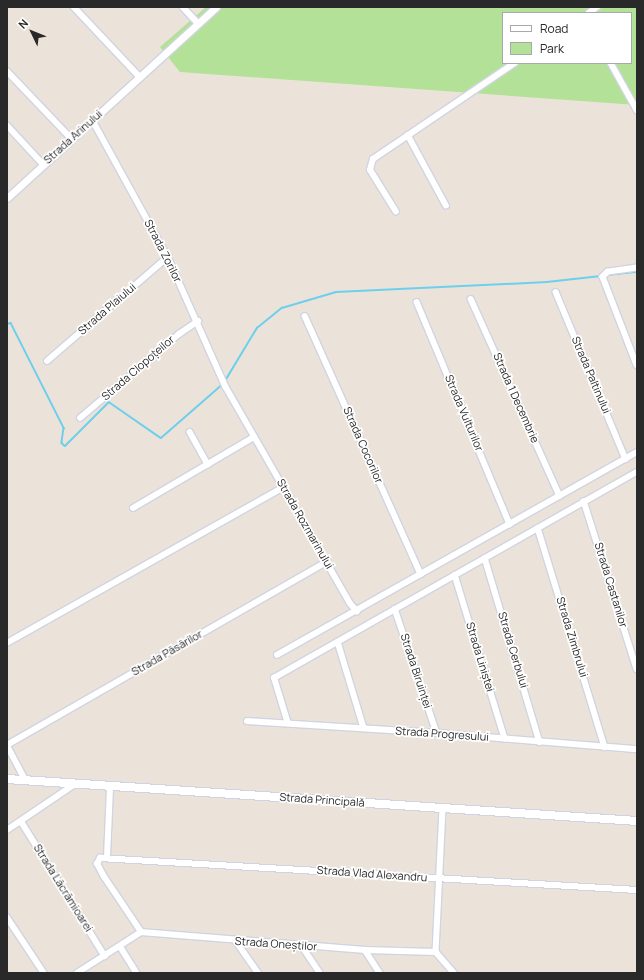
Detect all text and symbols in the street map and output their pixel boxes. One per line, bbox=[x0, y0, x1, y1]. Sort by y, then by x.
north arrow bbox=[12, 12, 52, 52]
legend bbox=[502, 12, 632, 64]
text: N bbox=[15, 15, 31, 31]
text: Road bbox=[540, 20, 568, 37]
text: Park bbox=[540, 40, 564, 57]
street label: Strada Arinului bbox=[41, 107, 105, 167]
street label: Strada Zorilor bbox=[142, 217, 184, 285]
street label: Strada Plaiului bbox=[76, 280, 138, 338]
street label: Strada Clopoțeilor bbox=[99, 333, 177, 403]
street label: Strada Paltinului bbox=[569, 334, 613, 416]
street label: Strada 1 Decembrie bbox=[490, 351, 542, 445]
street label: Strada Vulturilor bbox=[442, 373, 486, 453]
street label: Strada Cocorilor bbox=[340, 405, 386, 485]
street label: Strada Rozmarinului bbox=[274, 477, 336, 571]
street label: Strada Castanilor bbox=[592, 541, 630, 629]
street label: Strada Zimbrului bbox=[554, 595, 590, 679]
street label: Strada Cerbului bbox=[495, 610, 531, 690]
street label: Strada Liniștei bbox=[463, 621, 497, 693]
street label: Strada Păsărilor bbox=[129, 627, 205, 679]
street label: Strada Biruinței bbox=[398, 632, 434, 710]
street label: Strada Progresului bbox=[395, 724, 489, 744]
street label: Strada Principală bbox=[279, 790, 365, 810]
street label: Strada Lăcrămioarei bbox=[31, 842, 95, 934]
street label: Strada Vlad Alexandru bbox=[316, 864, 428, 884]
street label: Strada Oneștilor bbox=[234, 935, 318, 953]

